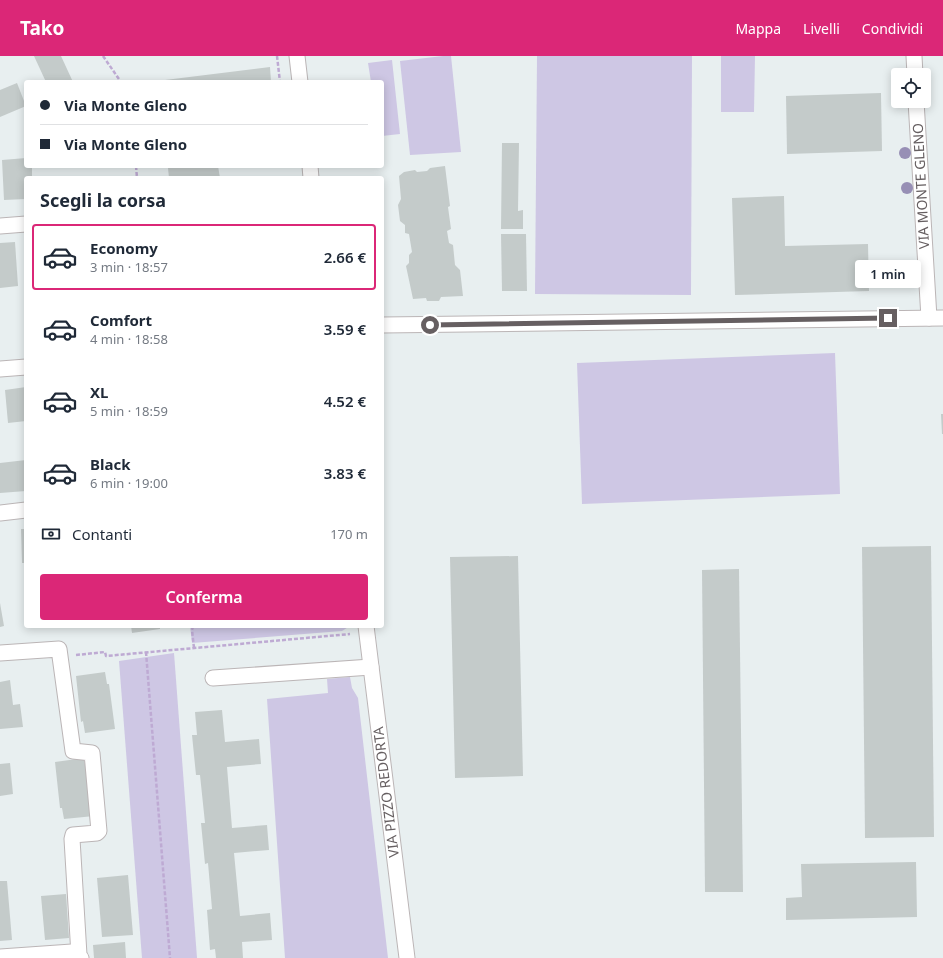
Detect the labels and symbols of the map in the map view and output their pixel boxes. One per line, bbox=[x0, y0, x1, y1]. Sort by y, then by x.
street label: VIA MONTE GLENO bbox=[908, 123, 933, 249]
callout: 1 min bbox=[855, 260, 921, 288]
route end bbox=[879, 309, 897, 327]
route start bbox=[421, 316, 439, 334]
street label: VIA PIZZO REDORTA bbox=[368, 726, 403, 858]

